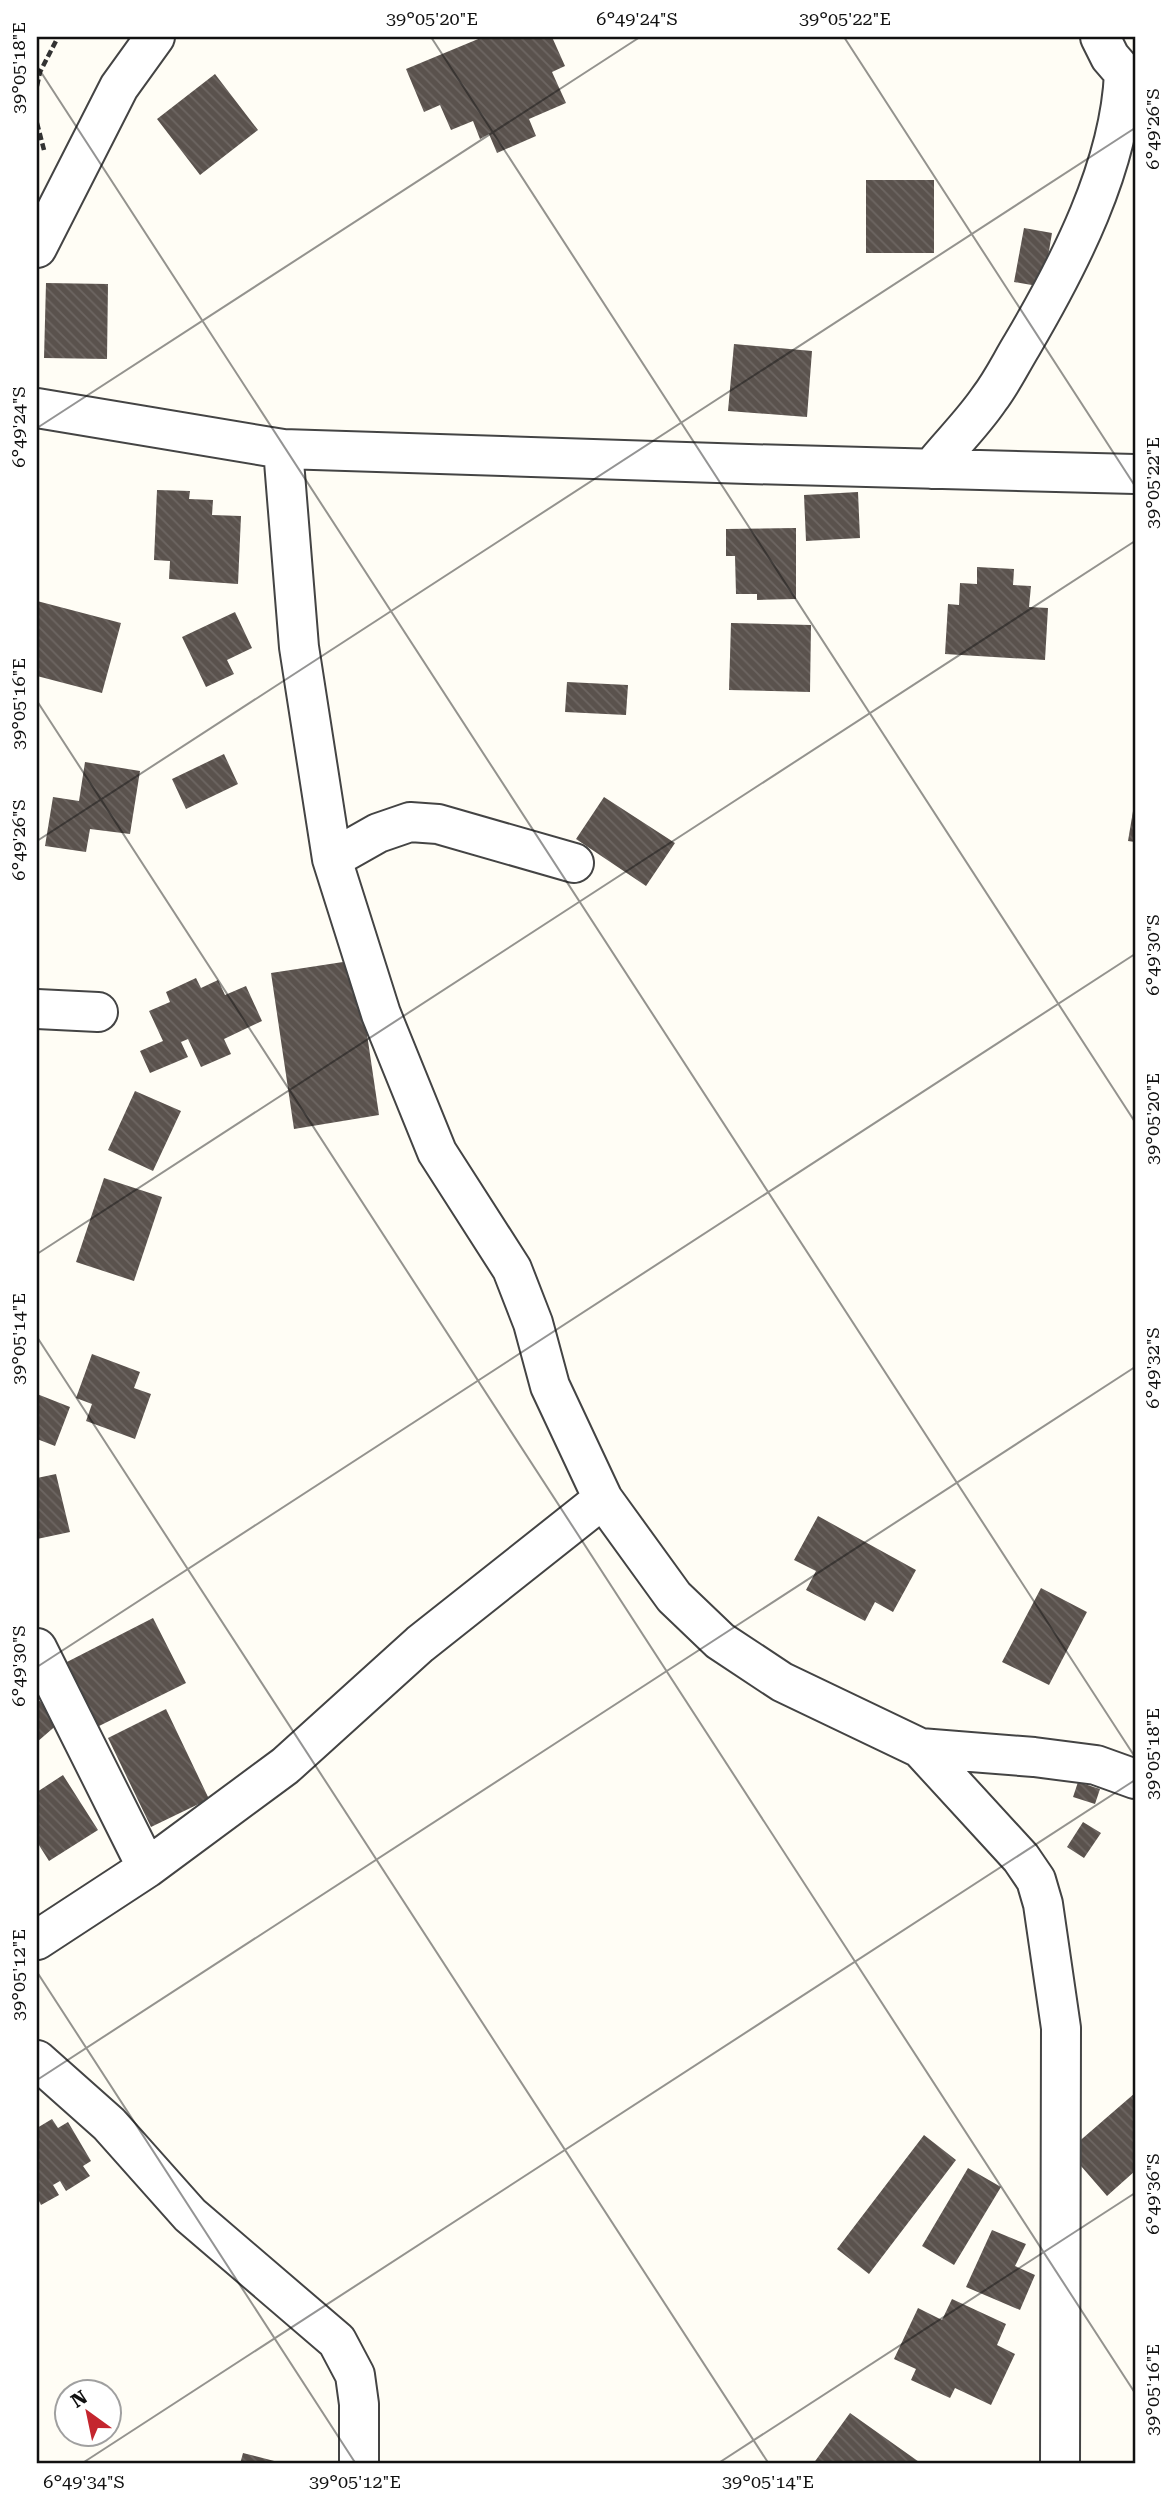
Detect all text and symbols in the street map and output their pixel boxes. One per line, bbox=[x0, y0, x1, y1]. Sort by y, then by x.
text: 39°05'20"E bbox=[386, 8, 478, 29]
text: 6°49'24"S bbox=[596, 8, 678, 29]
text: 39°05'22"E bbox=[799, 8, 891, 29]
text: 39°05'18"E bbox=[8, 22, 29, 114]
text: 6°49'26"S bbox=[1142, 88, 1163, 170]
text: 6°49'24"S bbox=[8, 386, 29, 468]
text: 39°05'22"E bbox=[1142, 437, 1163, 529]
text: 39°05'16"E bbox=[8, 658, 29, 750]
text: 6°49'26"S bbox=[8, 799, 29, 881]
text: 6°49'30"S bbox=[1142, 914, 1163, 996]
text: 39°05'20"E bbox=[1142, 1073, 1163, 1165]
text: 39°05'14"E bbox=[8, 1293, 29, 1385]
text: 6°49'32"S bbox=[1142, 1327, 1163, 1409]
text: 6°49'30"S bbox=[8, 1625, 29, 1707]
text: 39°05'18"E bbox=[1142, 1708, 1163, 1800]
text: 39°05'12"E bbox=[8, 1929, 29, 2021]
text: 6°49'36"S bbox=[1142, 2153, 1163, 2235]
text: 39°05'16"E bbox=[1142, 2344, 1163, 2436]
north arrow bbox=[52, 2378, 122, 2448]
text: N bbox=[67, 2385, 92, 2413]
text: 6°49'34"S bbox=[43, 2471, 125, 2492]
text: 39°05'12"E bbox=[309, 2471, 401, 2492]
text: 39°05'14"E bbox=[722, 2471, 814, 2492]

